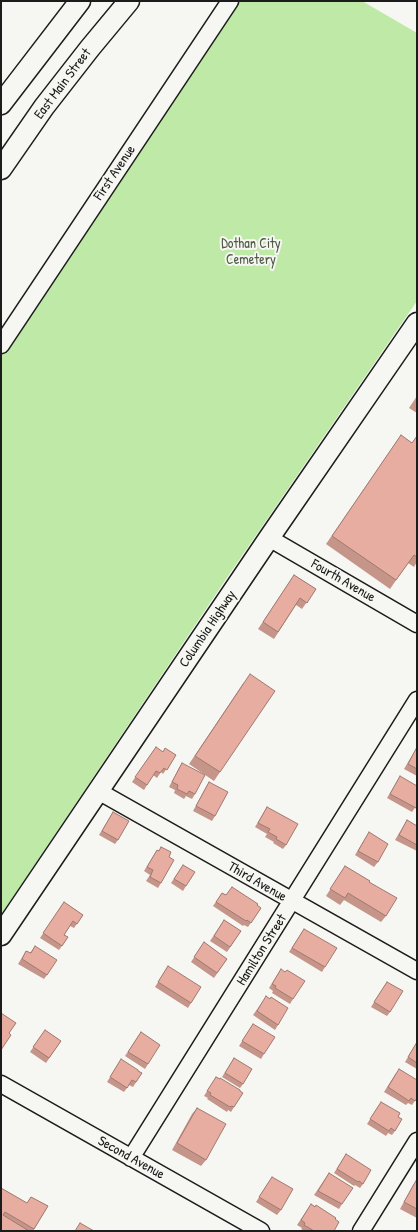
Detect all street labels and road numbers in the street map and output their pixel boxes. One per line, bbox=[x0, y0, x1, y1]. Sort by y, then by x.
street label: East Main Street bbox=[31, 45, 95, 123]
street label: First Avenue bbox=[91, 142, 139, 204]
street label: Fourth Avenue bbox=[308, 556, 378, 606]
street label: Columbia Highway bbox=[176, 587, 240, 671]
street label: Third Avenue bbox=[225, 858, 289, 906]
street label: Hamilton Street bbox=[233, 911, 291, 989]
street label: Second Avenue bbox=[95, 1133, 167, 1183]

